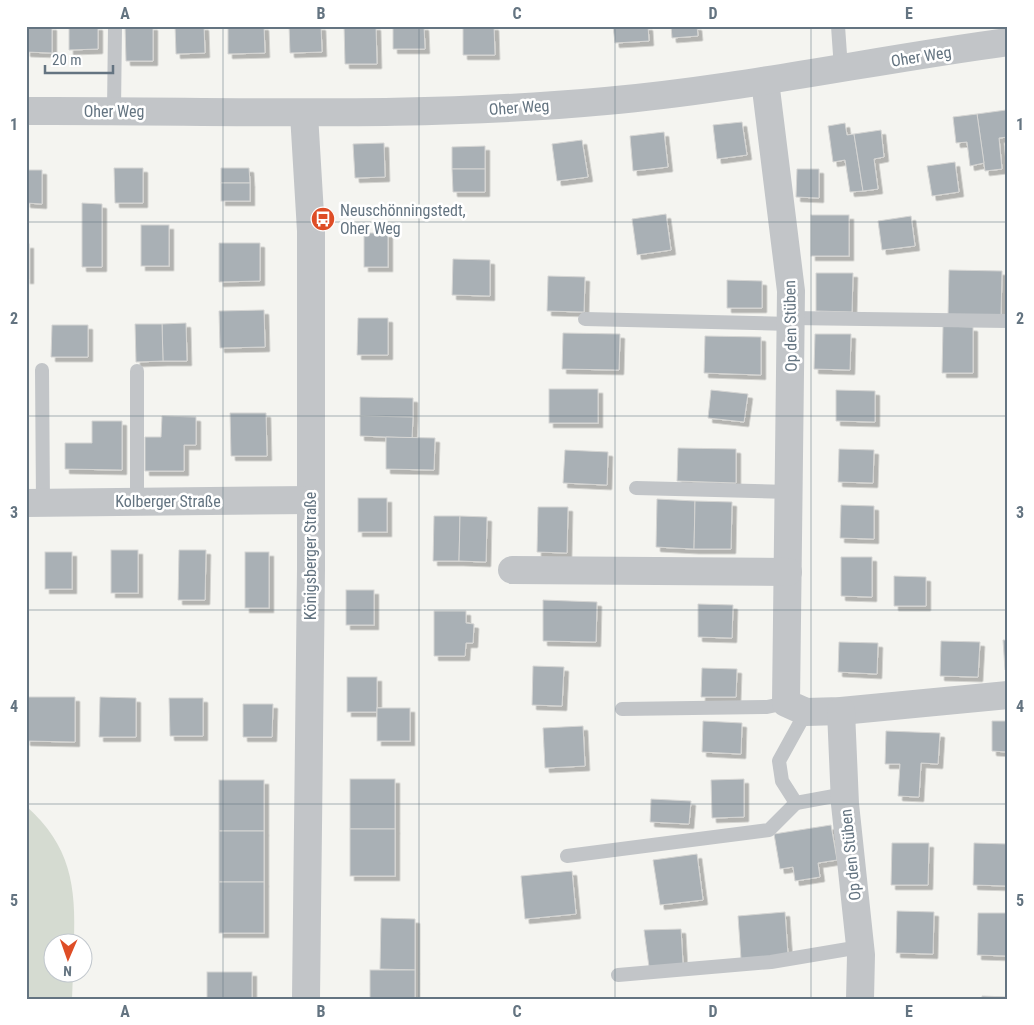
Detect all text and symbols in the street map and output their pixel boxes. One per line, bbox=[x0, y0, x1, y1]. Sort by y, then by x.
text: A bbox=[120, 4, 130, 23]
text: B bbox=[317, 4, 326, 23]
text: C bbox=[512, 4, 522, 23]
text: D bbox=[708, 4, 718, 23]
text: E bbox=[905, 4, 913, 23]
scale bar bbox=[45, 42, 112, 74]
street label: Oher Weg bbox=[890, 42, 953, 71]
text: 20 m bbox=[52, 51, 82, 69]
street label: Oher Weg bbox=[488, 96, 550, 119]
street label: Oher Weg bbox=[84, 102, 144, 121]
text: 1 bbox=[10, 115, 18, 134]
text: 1 bbox=[1016, 115, 1024, 134]
place label: Neuschönningstedt, Oher Weg bbox=[340, 201, 466, 238]
bus stop icon: Neuschönningstedt, Oher Weg bbox=[310, 206, 336, 232]
street label: Op den Stüben bbox=[780, 280, 801, 372]
text: 2 bbox=[10, 309, 18, 328]
text: 2 bbox=[1016, 309, 1024, 328]
street label: Kolberger Straße bbox=[115, 492, 221, 511]
street label: Königsberger Straße bbox=[301, 492, 320, 620]
text: 3 bbox=[10, 503, 18, 522]
text: 3 bbox=[1016, 503, 1024, 522]
text: 4 bbox=[10, 697, 18, 716]
text: 4 bbox=[1016, 697, 1024, 716]
street label: Op den Stüben bbox=[836, 808, 865, 902]
text: 5 bbox=[10, 891, 18, 910]
text: 5 bbox=[1016, 891, 1024, 910]
north arrow bbox=[42, 932, 92, 982]
text: N bbox=[63, 963, 72, 979]
text: A bbox=[120, 1002, 130, 1021]
text: B bbox=[317, 1002, 326, 1021]
text: C bbox=[512, 1002, 522, 1021]
text: D bbox=[708, 1002, 718, 1021]
text: E bbox=[905, 1002, 913, 1021]

